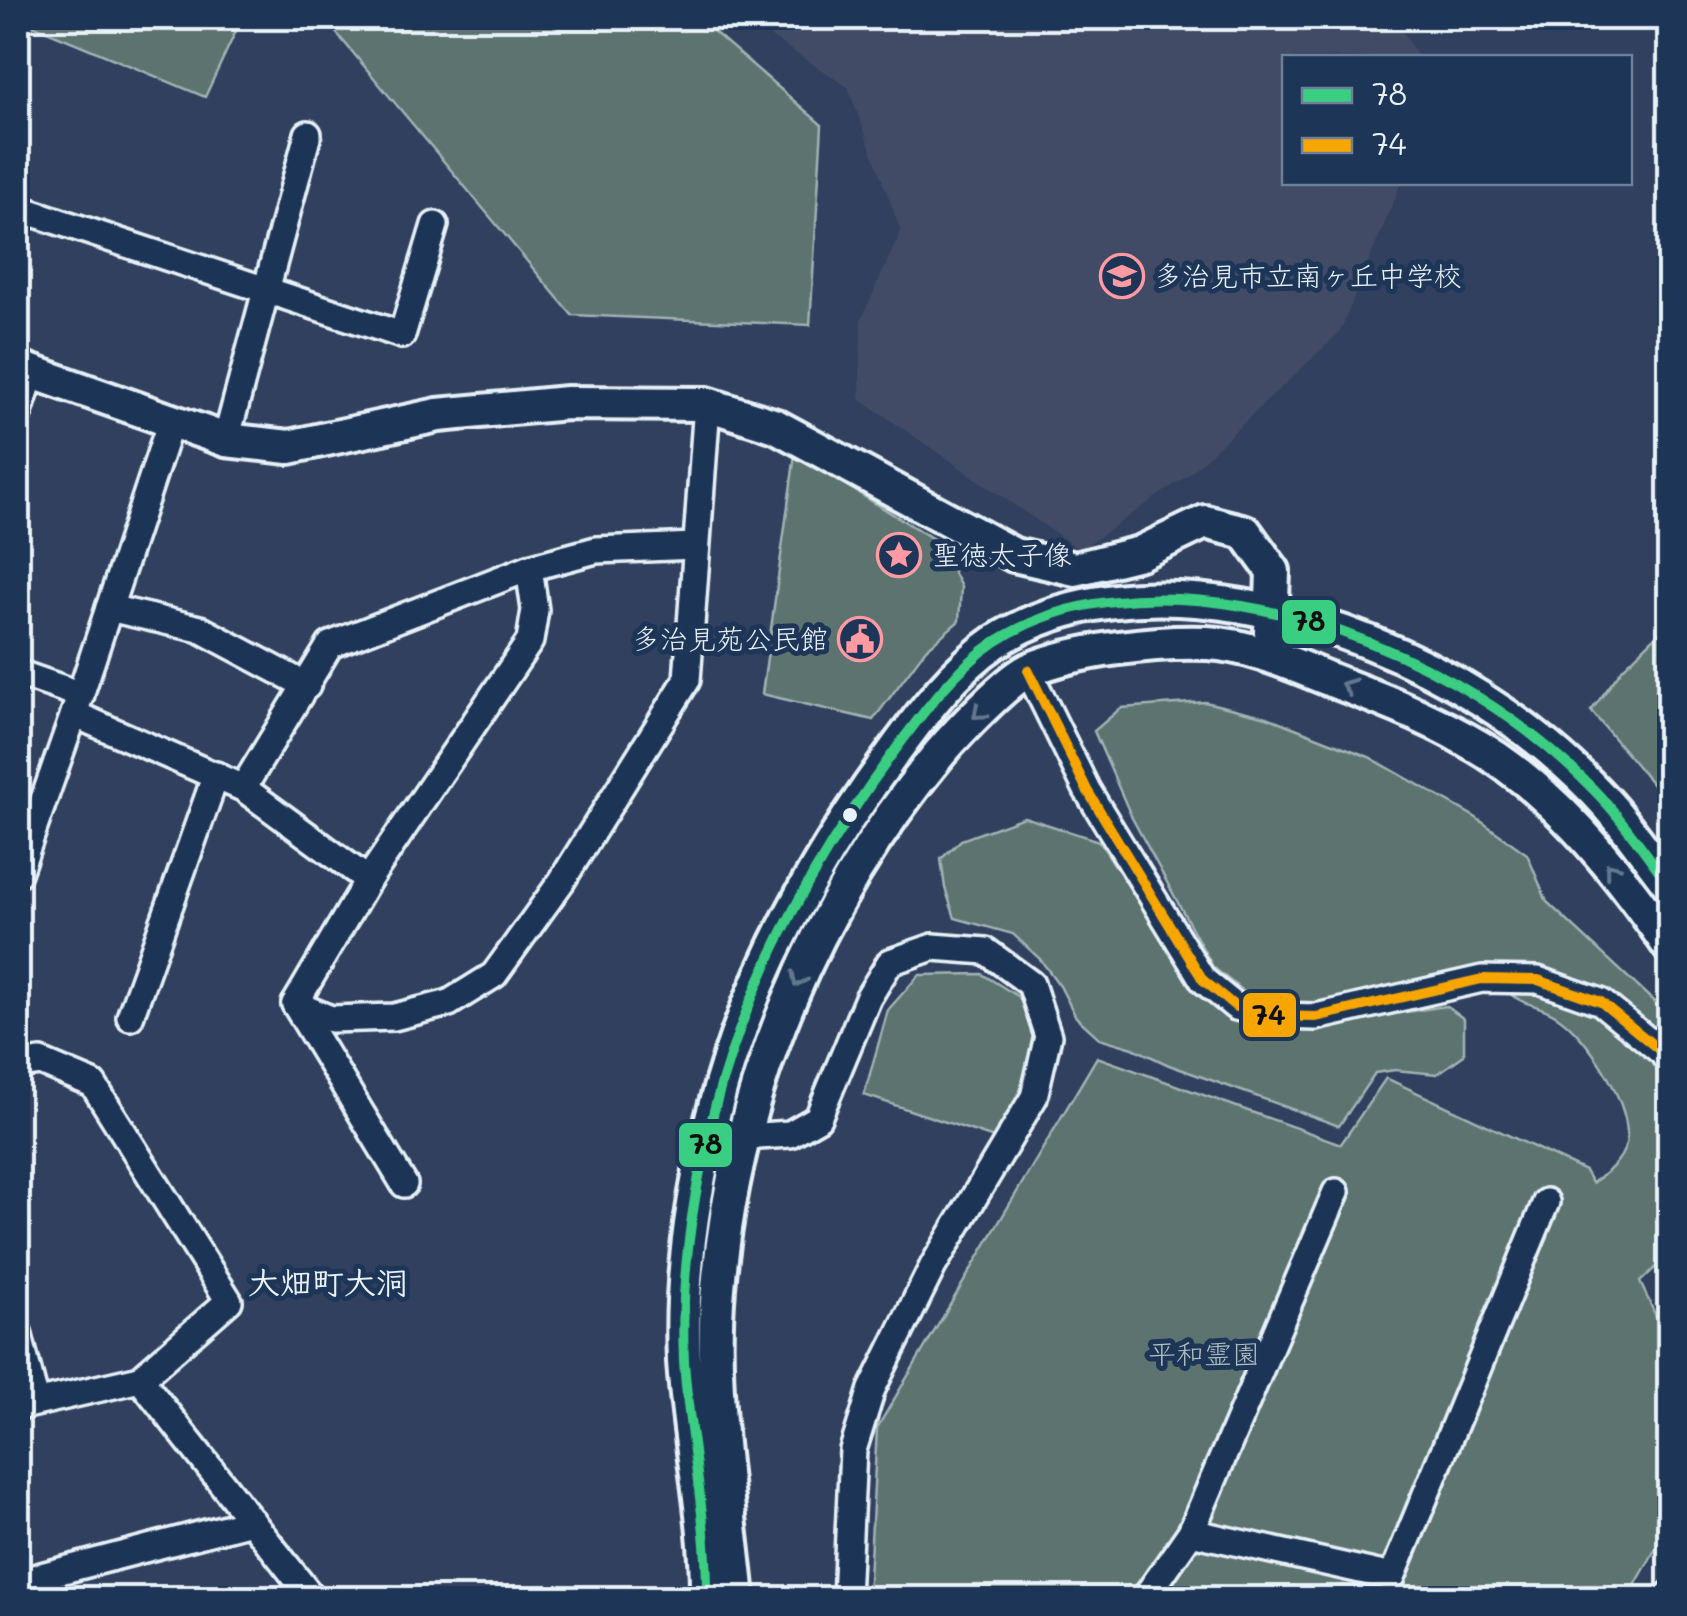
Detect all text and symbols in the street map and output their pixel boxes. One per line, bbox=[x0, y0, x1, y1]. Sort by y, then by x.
legend bbox=[1282, 55, 1632, 185]
text: 78 bbox=[1372, 73, 1407, 113]
text: 74 bbox=[1372, 123, 1407, 163]
school or university icon: 多治見市立南ヶ丘中学校 bbox=[1099, 253, 1145, 299]
place label: 多治見市立南ヶ丘中学校 bbox=[1154, 257, 1462, 293]
place icon: 聖徳太子像 bbox=[876, 532, 922, 578]
place label: 聖徳太子像 bbox=[932, 536, 1072, 572]
line badge: 78 bbox=[1280, 598, 1338, 646]
text: 78 bbox=[1293, 602, 1325, 638]
public building icon: 多治見苑公民館 bbox=[837, 616, 883, 662]
place label: 多治見苑公民館 bbox=[632, 620, 828, 656]
one-way arrow bbox=[1340, 678, 1358, 698]
one-way arrow bbox=[972, 701, 990, 719]
unlabelled marker bbox=[840, 805, 860, 825]
one-way arrow bbox=[1605, 862, 1622, 880]
one-way arrow bbox=[791, 970, 810, 988]
line badge: 74 bbox=[1241, 991, 1298, 1039]
text: 74 bbox=[1252, 996, 1286, 1032]
line badge: 78 bbox=[677, 1121, 734, 1169]
text: 78 bbox=[690, 1125, 722, 1161]
district label: 大畑町大洞 bbox=[248, 1260, 408, 1302]
park label: 平和霊園 bbox=[1148, 1335, 1260, 1371]

